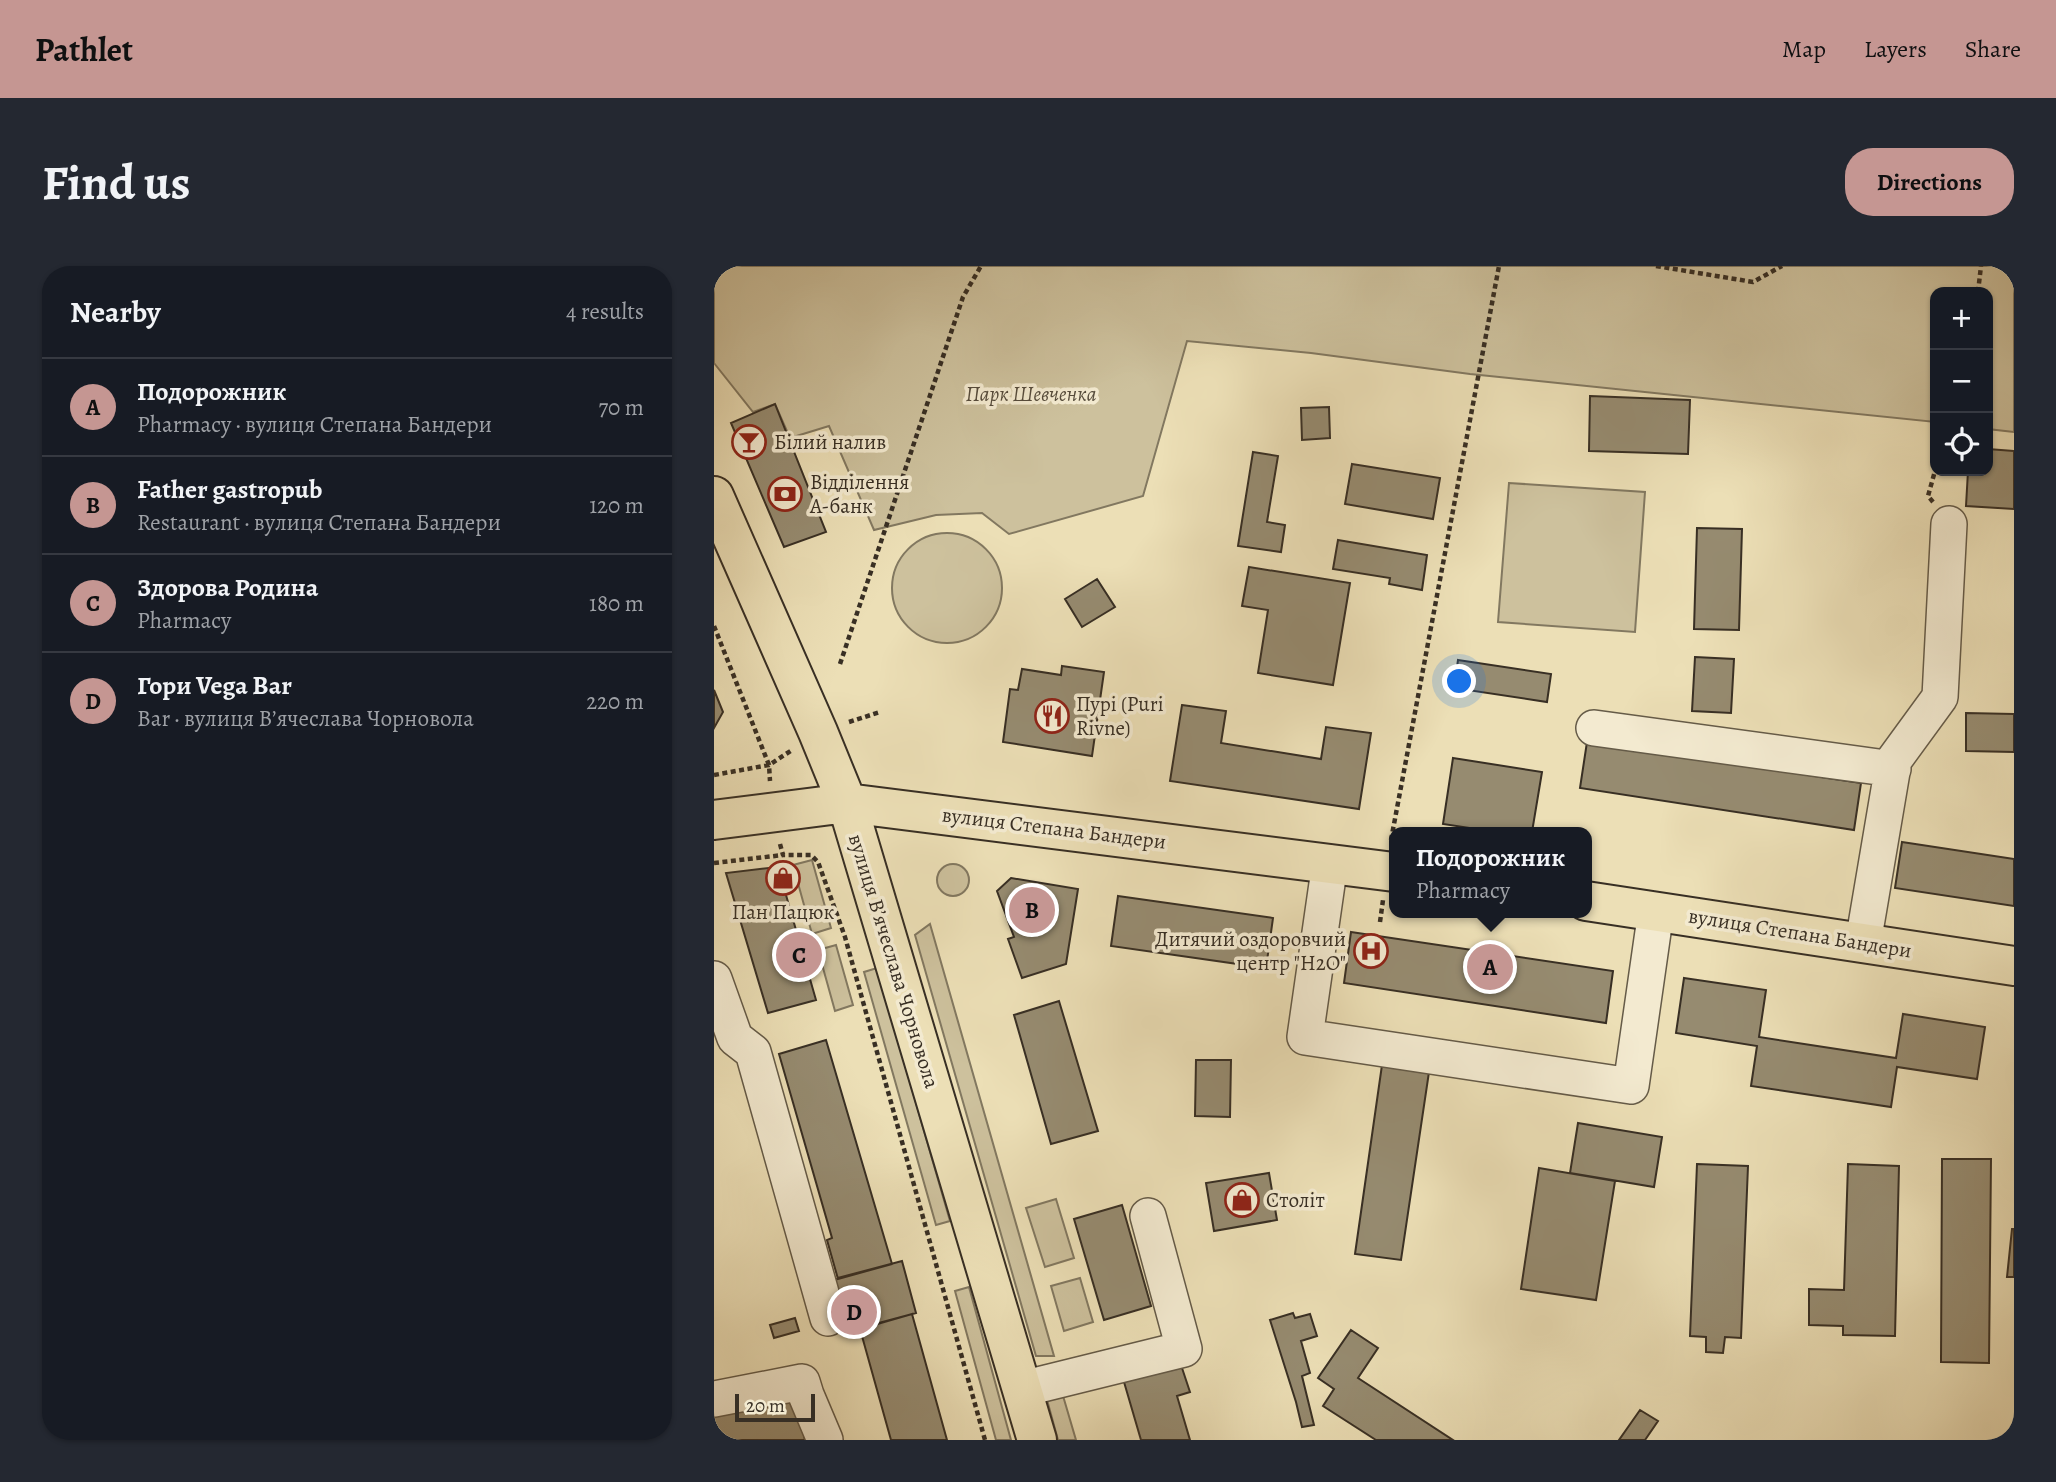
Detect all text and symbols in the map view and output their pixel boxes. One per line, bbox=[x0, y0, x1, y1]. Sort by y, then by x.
text: Pathlet bbox=[35, 27, 133, 72]
text: Map bbox=[1782, 33, 1826, 65]
text: Layers bbox=[1864, 33, 1927, 65]
text: Share bbox=[1965, 33, 2021, 65]
button: Directions bbox=[1845, 148, 2014, 216]
text: Find us bbox=[42, 149, 190, 216]
map controls bbox=[1930, 287, 1993, 476]
button: + bbox=[1930, 287, 1993, 350]
text: Nearby bbox=[70, 292, 161, 332]
text: 4 results bbox=[566, 296, 644, 327]
button: − bbox=[1930, 350, 1993, 413]
text: Подорожник bbox=[137, 374, 287, 409]
park label: Парк Шевченка bbox=[965, 380, 1097, 408]
text: A bbox=[86, 392, 100, 423]
text: 70 m bbox=[598, 392, 644, 423]
text: Pharmacy · вулиця Степана Бандери bbox=[137, 409, 492, 440]
button: locate bbox=[1930, 413, 1993, 476]
bar icon: Білий налив bbox=[730, 423, 768, 461]
place label: Білий налив bbox=[774, 428, 886, 456]
place label: Відділення А-банк bbox=[809, 468, 909, 520]
text: Father gastropub bbox=[137, 472, 322, 507]
bank icon: Відділення А-банк bbox=[766, 475, 804, 513]
text: B bbox=[86, 490, 100, 521]
text: 120 m bbox=[589, 490, 644, 521]
text: Restaurant · вулиця Степана Бандери bbox=[137, 507, 501, 538]
text: Здорова Родина bbox=[137, 570, 318, 605]
text: C bbox=[86, 588, 100, 619]
text: 180 m bbox=[589, 588, 644, 619]
text: Pharmacy bbox=[137, 605, 231, 636]
your location bbox=[1442, 664, 1476, 698]
text: Гори Vega Bar bbox=[137, 668, 292, 703]
text: D bbox=[85, 686, 101, 717]
text: 220 m bbox=[586, 686, 644, 717]
place label: Пурі (Puri Rivne) bbox=[1076, 690, 1164, 742]
restaurant icon: Пурі (Puri Rivne) bbox=[1033, 697, 1071, 735]
text: Bar · вулиця Вʼячеслава Чорновола bbox=[137, 703, 474, 734]
street label: вулиця Степана Бандери bbox=[940, 800, 1168, 856]
popup bbox=[1389, 827, 1592, 918]
street label: вулиця Вʼячеслава Чорновола bbox=[842, 830, 946, 1092]
text: Подорожник bbox=[1416, 840, 1565, 875]
shop icon: Пан Пацюк bbox=[764, 859, 802, 897]
text: Pharmacy bbox=[1416, 875, 1510, 906]
pin: B bbox=[1009, 884, 1055, 936]
place label: Пан Пацюк bbox=[732, 898, 834, 926]
street label: вулиця Степана Бандери bbox=[1686, 902, 1914, 964]
place label: Дитячий оздоровчий центр "H2O" bbox=[1155, 925, 1346, 977]
pin: C bbox=[776, 929, 822, 981]
hospital icon: Дитячий оздоровчий центр "H2O" bbox=[1352, 932, 1390, 970]
pin: A bbox=[1467, 941, 1513, 993]
shop icon: Століт bbox=[1223, 1181, 1261, 1219]
place label: Століт bbox=[1266, 1186, 1325, 1214]
pin: D bbox=[831, 1286, 877, 1338]
scale bar bbox=[735, 1391, 816, 1423]
text: 20 m bbox=[746, 1393, 785, 1419]

